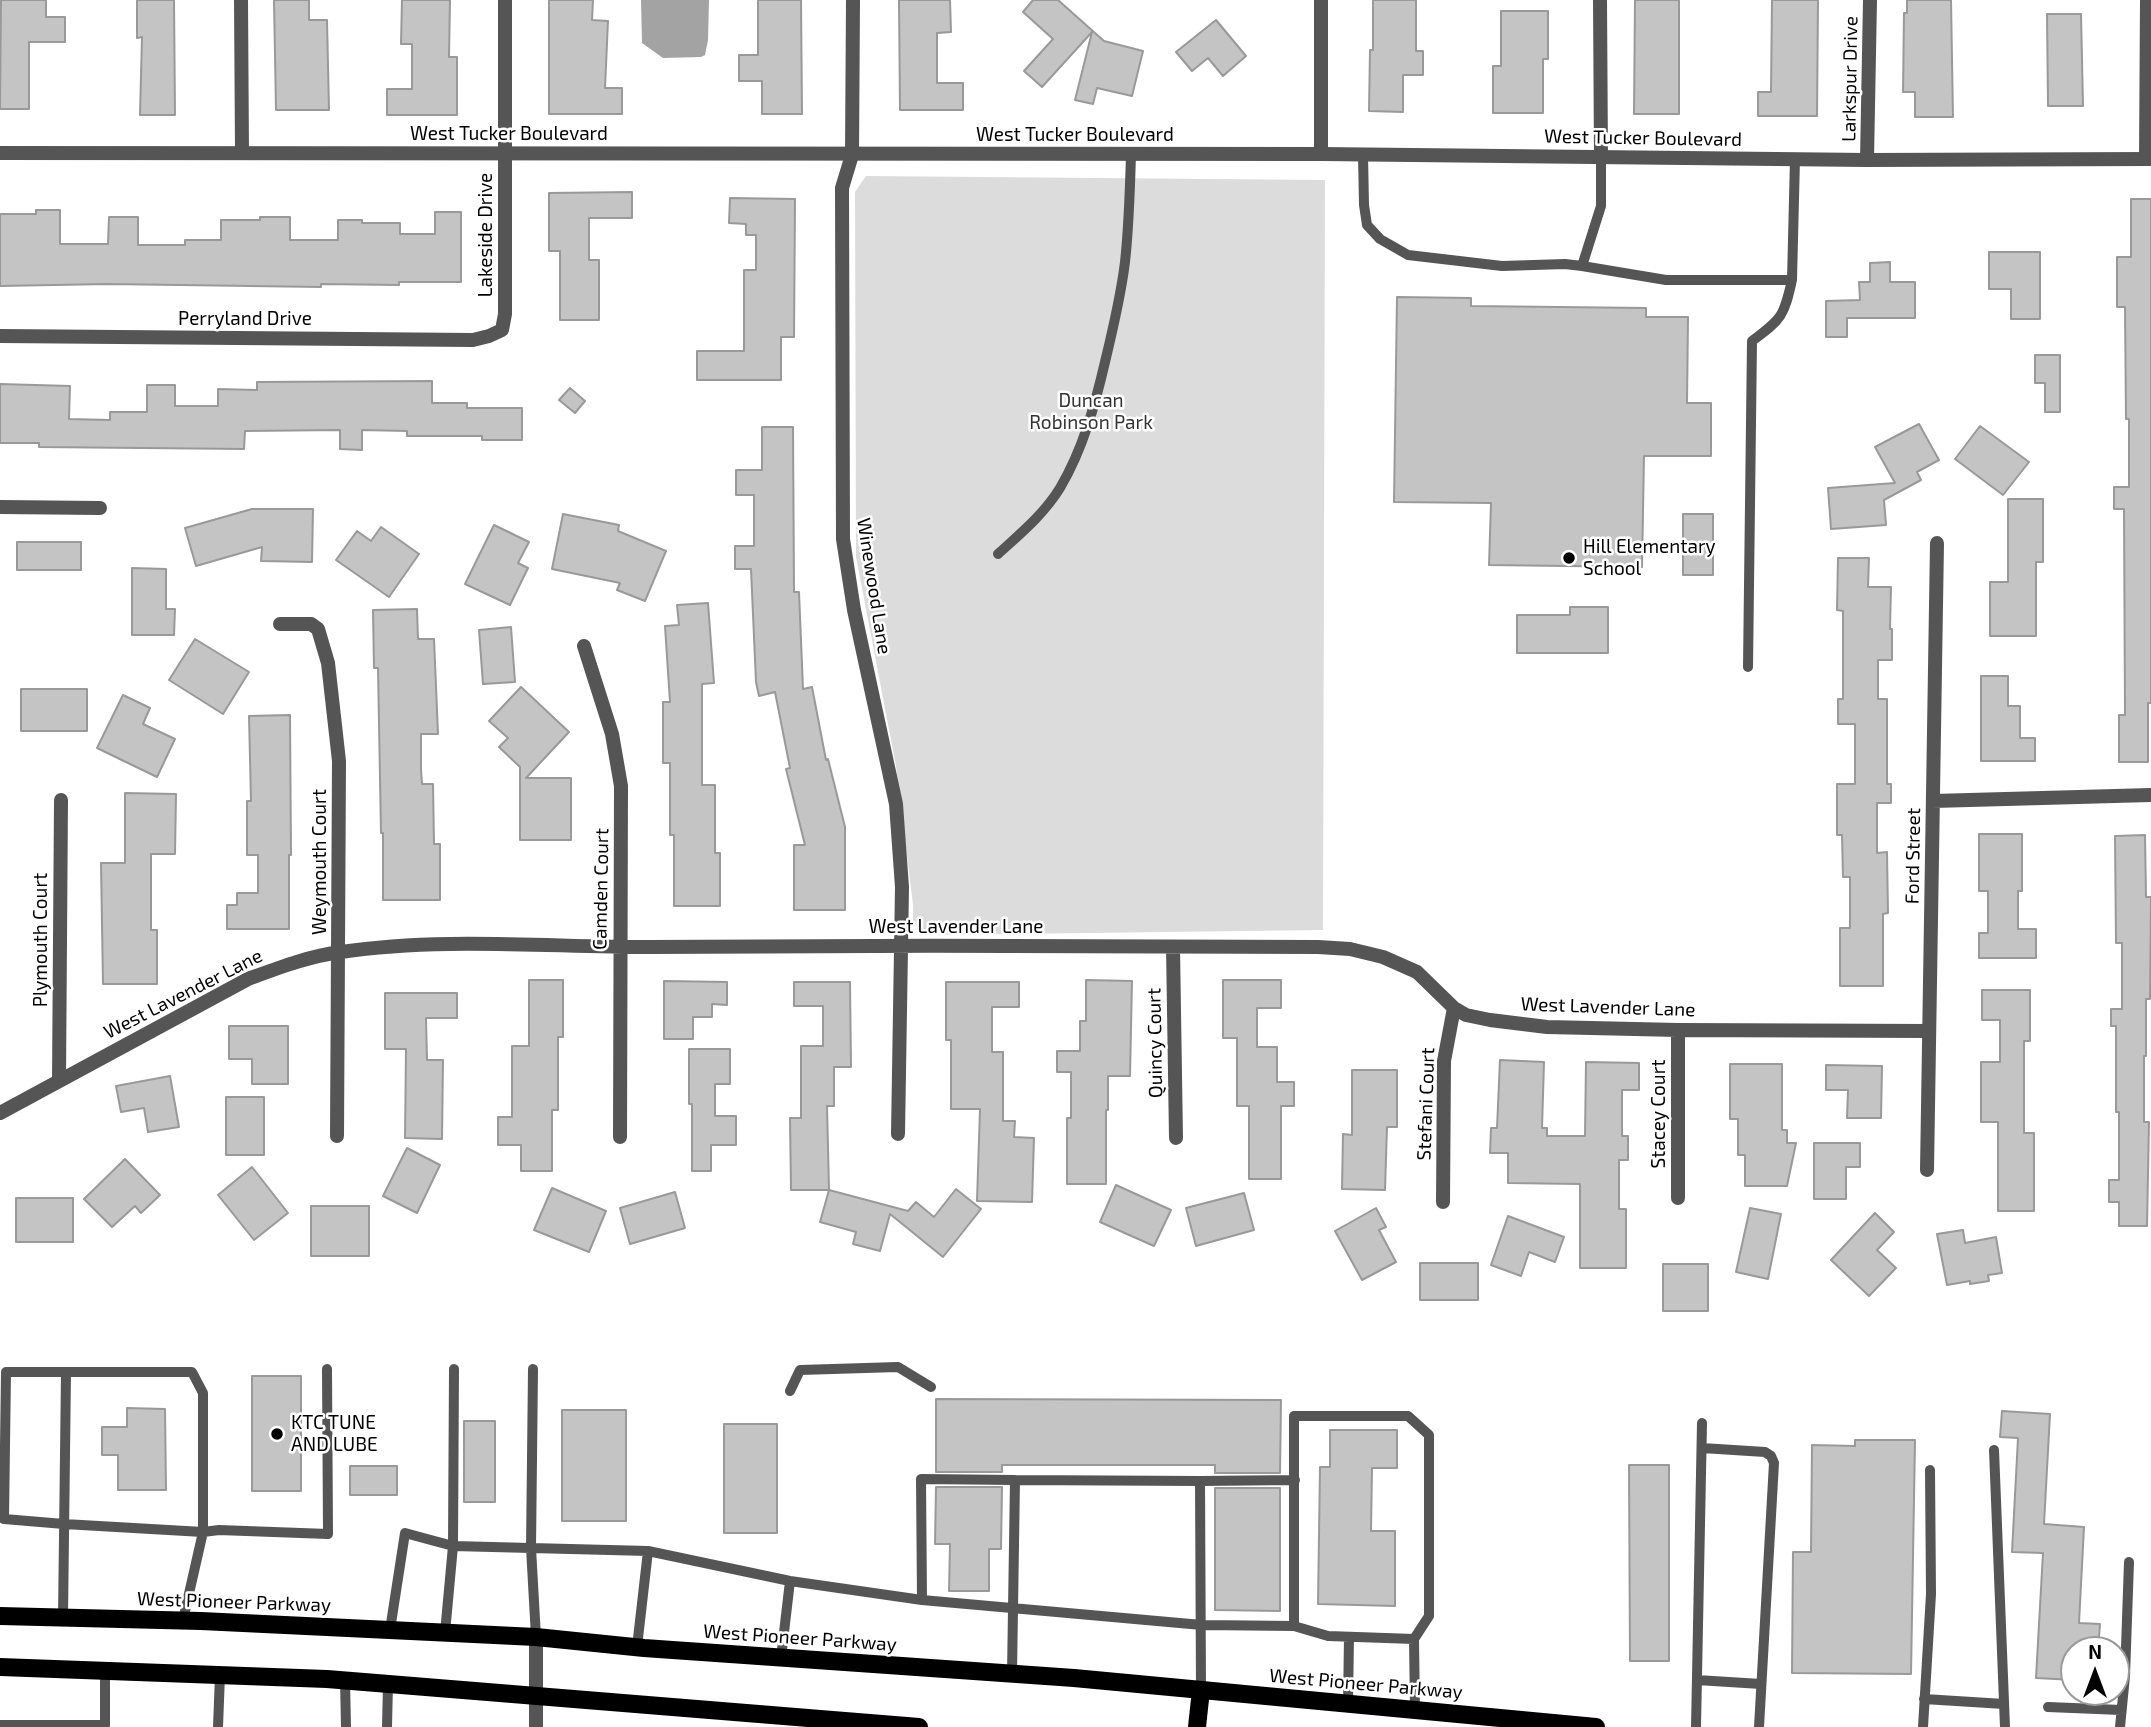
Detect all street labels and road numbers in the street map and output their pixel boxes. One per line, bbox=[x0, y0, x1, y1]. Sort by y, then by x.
street label: Larkspur Drive bbox=[1838, 16, 1862, 142]
street label: West Tucker Boulevard bbox=[410, 123, 608, 145]
street label: West Tucker Boulevard bbox=[976, 124, 1174, 146]
street label: West Tucker Boulevard bbox=[1544, 125, 1742, 151]
street label: Lakeside Drive bbox=[475, 173, 497, 297]
street label: Perryland Drive bbox=[178, 308, 312, 330]
street label: Winewood Lane bbox=[852, 516, 896, 656]
street label: Weymouth Court bbox=[309, 789, 331, 935]
street label: Ford Street bbox=[1901, 808, 1925, 904]
street label: Camden Court bbox=[589, 828, 613, 950]
street label: Plymouth Court bbox=[30, 873, 52, 1007]
street label: West Lavender Lane bbox=[869, 916, 1043, 938]
street label: West Lavender Lane bbox=[100, 944, 266, 1044]
street label: Quincy Court bbox=[1143, 988, 1167, 1098]
street label: West Lavender Lane bbox=[1520, 993, 1696, 1021]
street label: Stefani Court bbox=[1413, 1047, 1439, 1161]
street label: Stacey Court bbox=[1648, 1059, 1670, 1169]
street label: West Pioneer Parkway bbox=[137, 1587, 331, 1617]
street label: West Pioneer Parkway bbox=[702, 1620, 898, 1656]
street label: West Pioneer Parkway bbox=[1268, 1664, 1464, 1704]

